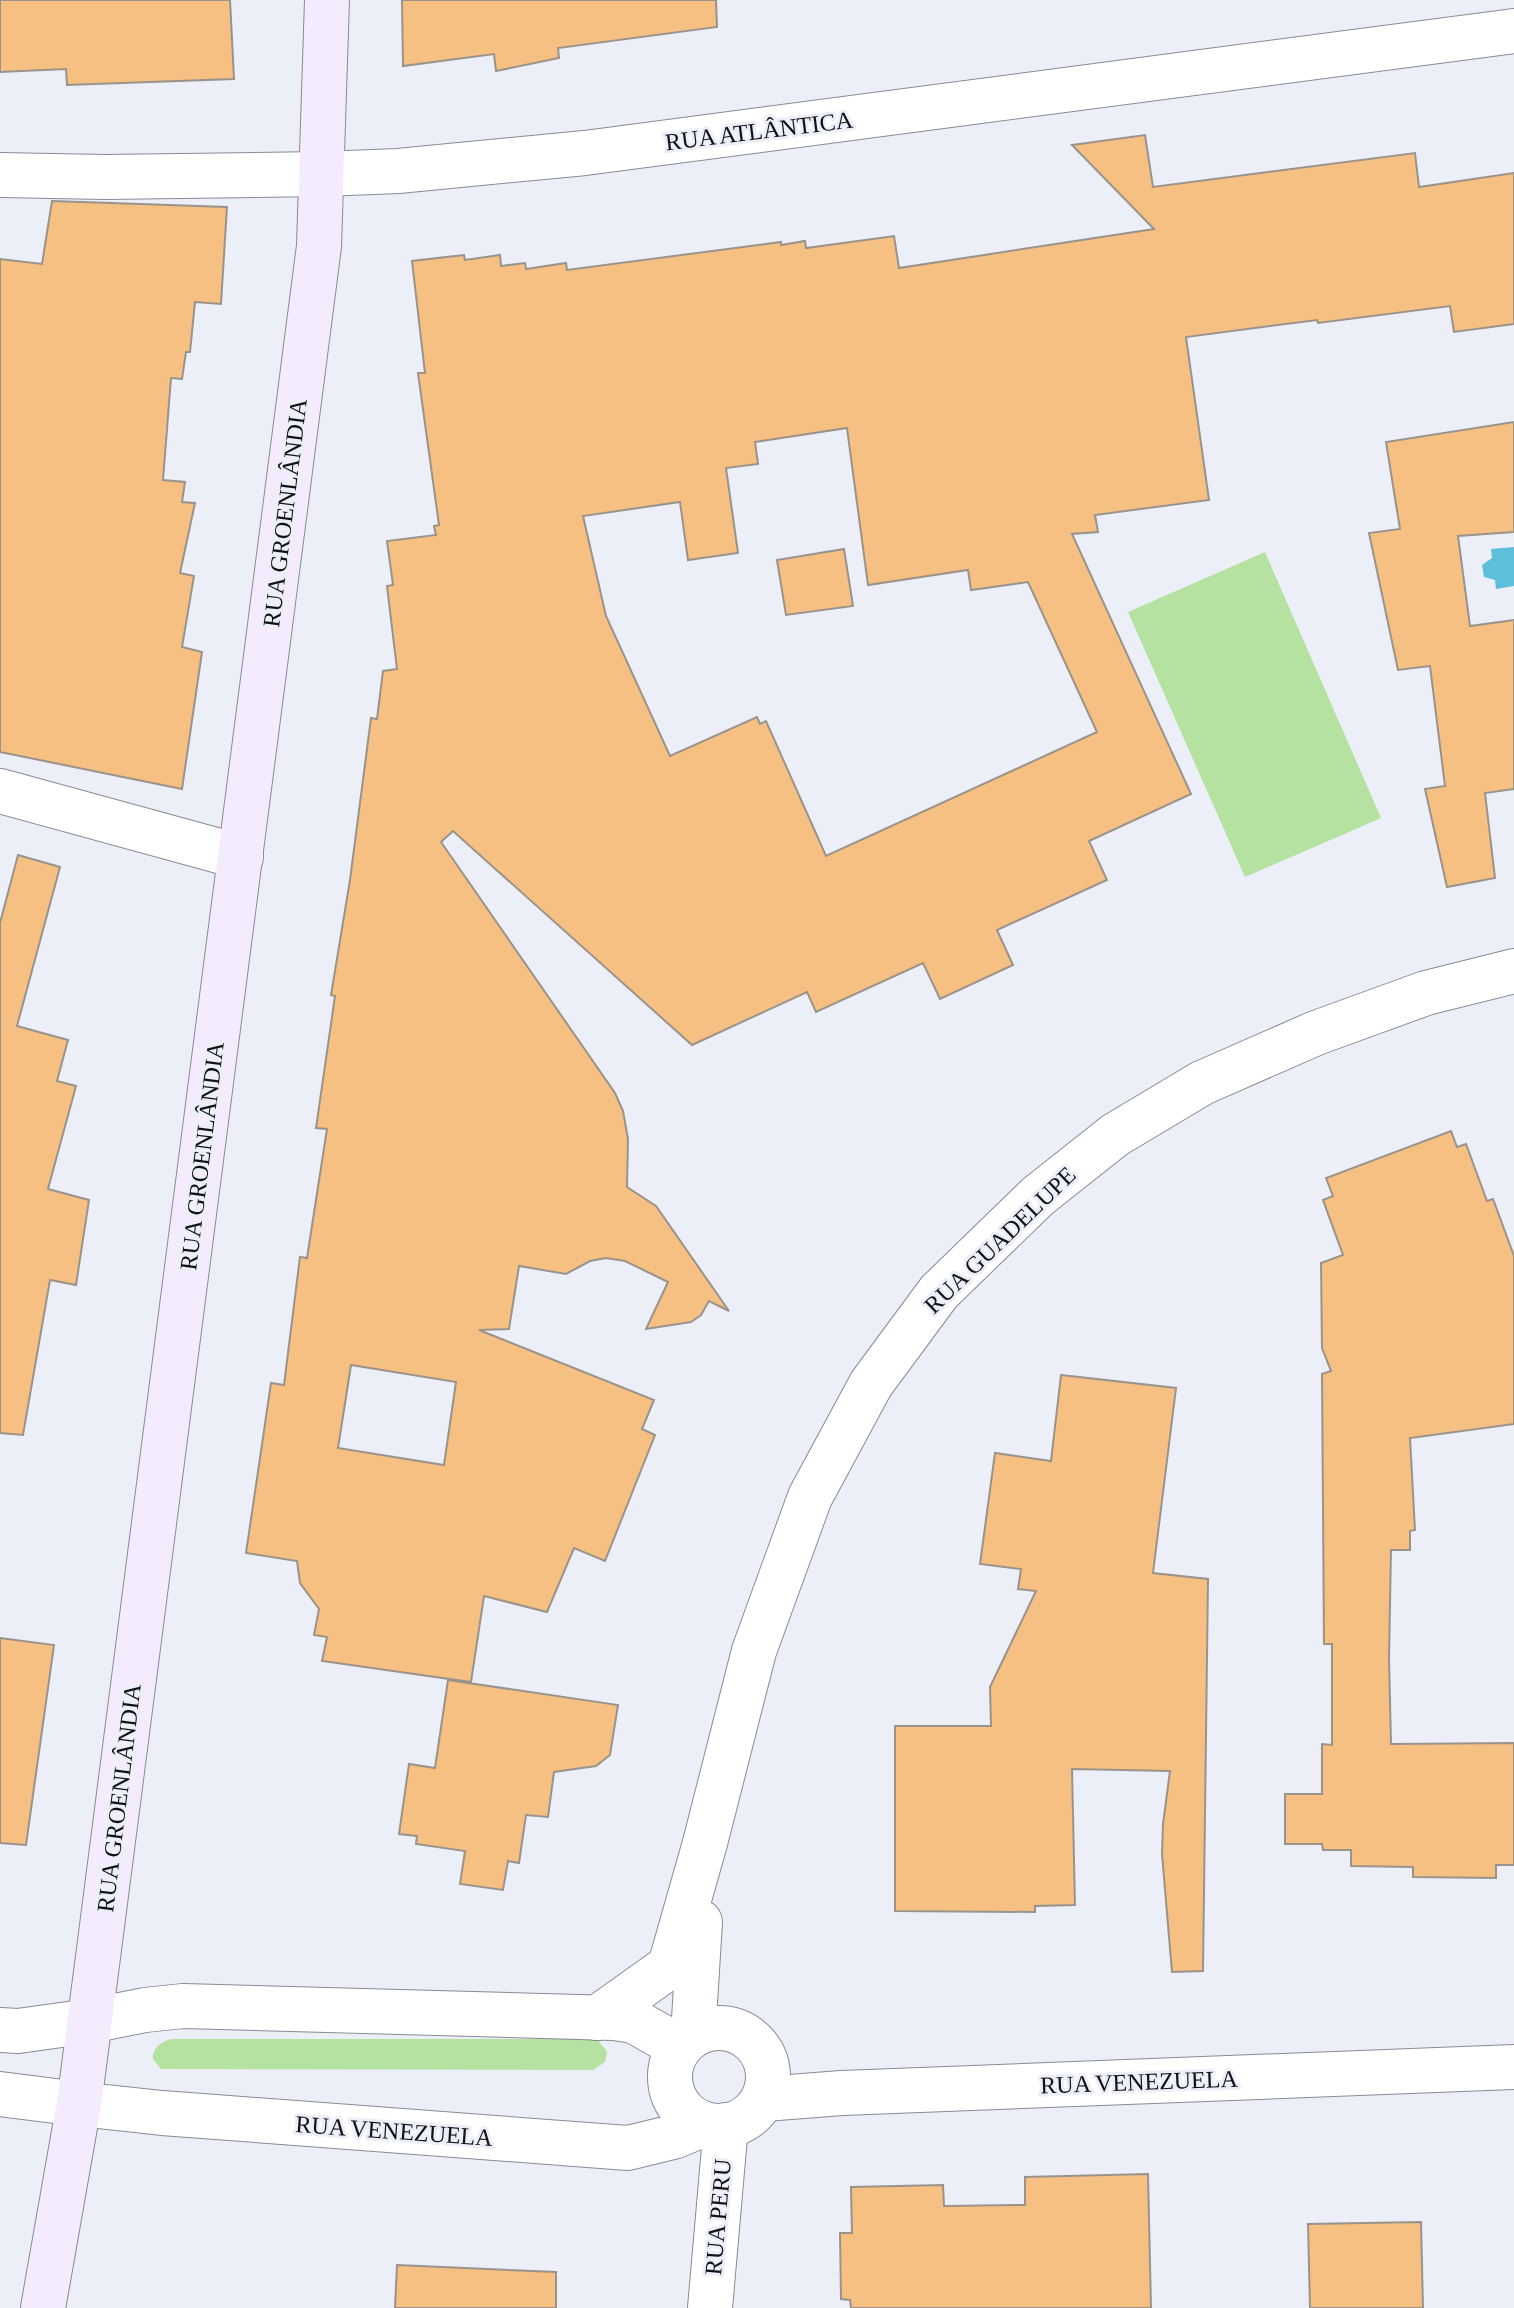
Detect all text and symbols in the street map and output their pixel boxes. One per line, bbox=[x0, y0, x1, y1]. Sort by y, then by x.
street label: RUA ATLÂNTICA bbox=[664, 107, 855, 155]
street label: RUA GROENLÂNDIA bbox=[258, 397, 312, 629]
street label: RUA GROENLÂNDIA bbox=[175, 1040, 229, 1272]
street label: RUA GUADELUPE bbox=[919, 1161, 1081, 1319]
street label: RUA GROENLÂNDIA bbox=[92, 1682, 146, 1914]
street label: RUA VENEZUELA bbox=[1040, 2066, 1239, 2098]
street label: RUA VENEZUELA bbox=[295, 2111, 494, 2151]
street label: RUA PERU bbox=[700, 2158, 736, 2276]

